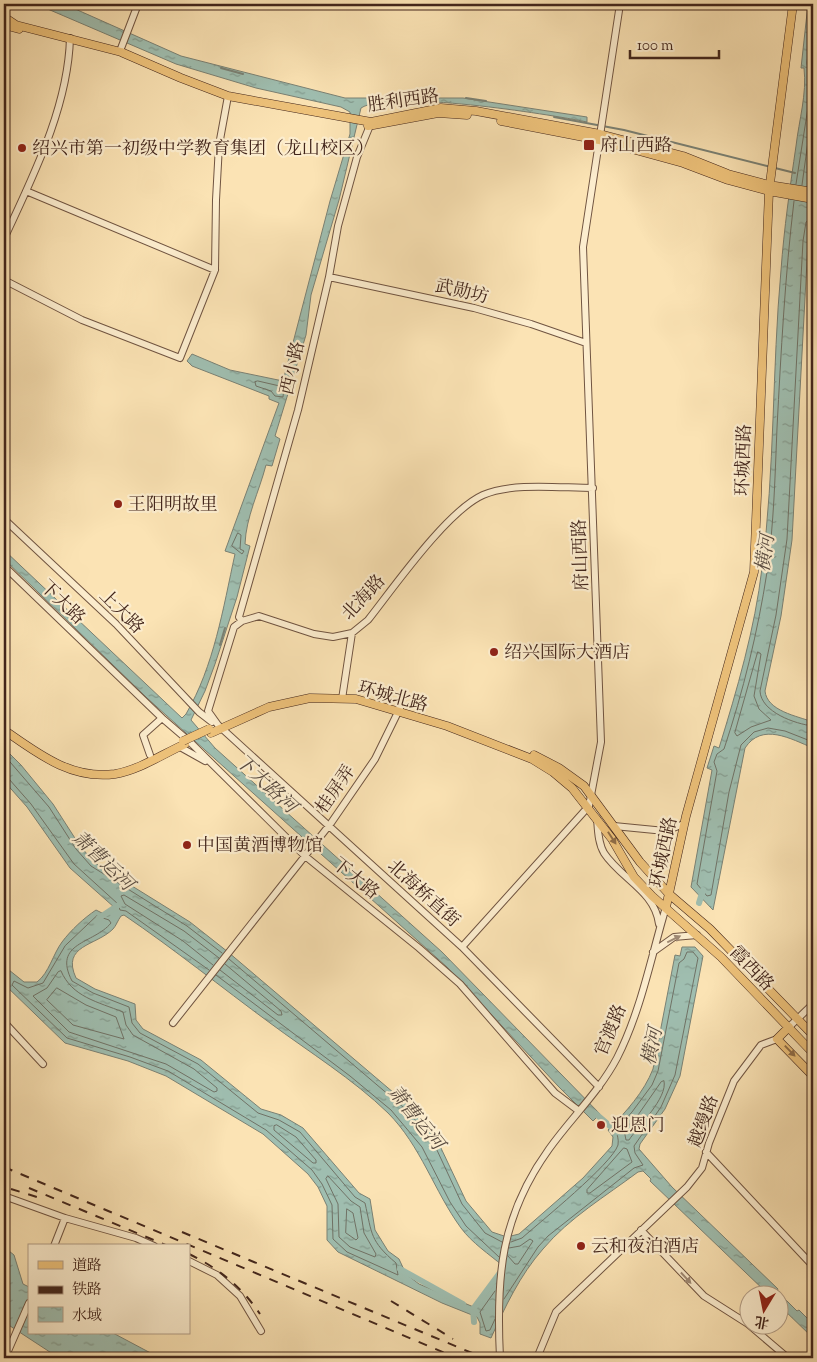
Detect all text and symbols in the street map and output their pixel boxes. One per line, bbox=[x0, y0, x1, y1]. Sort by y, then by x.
scale bar bbox=[630, 28, 718, 60]
text: 100 m bbox=[637, 36, 674, 57]
street label: 胜利西路 bbox=[366, 84, 441, 120]
place label: 府山西路 bbox=[600, 134, 672, 160]
place label: 绍兴市第一初级中学教育集团（龙山校区） bbox=[32, 137, 374, 163]
marker: 府山西路 bbox=[582, 138, 596, 152]
marker: 绍兴市第一初级中学教育集团（龙山校区） bbox=[16, 142, 28, 154]
street label: 武勋坊 bbox=[432, 274, 491, 312]
street label: 西小路 bbox=[275, 339, 313, 398]
street label: 环城西路 bbox=[731, 424, 759, 497]
place label: 王阳明故里 bbox=[128, 493, 218, 519]
marker: 王阳明故里 bbox=[112, 498, 124, 510]
street label: 府山西路 bbox=[568, 518, 596, 591]
water label: 横河 bbox=[750, 530, 783, 574]
street label: 北海路 bbox=[337, 570, 392, 627]
street label: 下大路 bbox=[33, 575, 90, 632]
street label: 上大路 bbox=[92, 584, 149, 641]
place label: 绍兴国际大酒店 bbox=[504, 641, 630, 667]
marker: 绍兴国际大酒店 bbox=[488, 646, 500, 658]
street label: 环城北路 bbox=[354, 676, 431, 720]
water label: 下大路河 bbox=[228, 749, 304, 823]
street label: 桂屏弄 bbox=[311, 761, 363, 820]
street label: 环城西路 bbox=[645, 814, 685, 890]
water label: 萧曹运河 bbox=[66, 826, 141, 900]
one-way arrow bbox=[607, 832, 616, 845]
place label: 中国黄酒博物馆 bbox=[197, 834, 323, 860]
marker: 中国黄酒博物馆 bbox=[181, 839, 193, 851]
street label: 下大路 bbox=[326, 852, 384, 907]
street label: 北海桥直街 bbox=[381, 855, 465, 934]
one-way arrow bbox=[666, 935, 681, 944]
street label: 霞西路 bbox=[722, 941, 779, 998]
street label: 官渡路 bbox=[589, 1001, 634, 1061]
water label: 横河 bbox=[636, 1022, 671, 1068]
one-way arrow bbox=[783, 1045, 795, 1057]
water label: 萧曹运河 bbox=[381, 1081, 451, 1159]
street label: 越缦路 bbox=[683, 1092, 726, 1152]
place label: 迎恩门 bbox=[611, 1114, 665, 1140]
marker: 迎恩门 bbox=[595, 1119, 607, 1131]
place label: 云和夜泊酒店 bbox=[591, 1235, 699, 1261]
marker: 云和夜泊酒店 bbox=[575, 1240, 587, 1252]
legend bbox=[28, 1244, 190, 1334]
text: 道路 bbox=[72, 1256, 102, 1277]
one-way arrow bbox=[680, 1271, 692, 1283]
text: 铁路 bbox=[72, 1280, 102, 1301]
north arrow bbox=[740, 1284, 790, 1334]
text: 水域 bbox=[72, 1306, 102, 1327]
text: 北 bbox=[753, 1310, 771, 1332]

